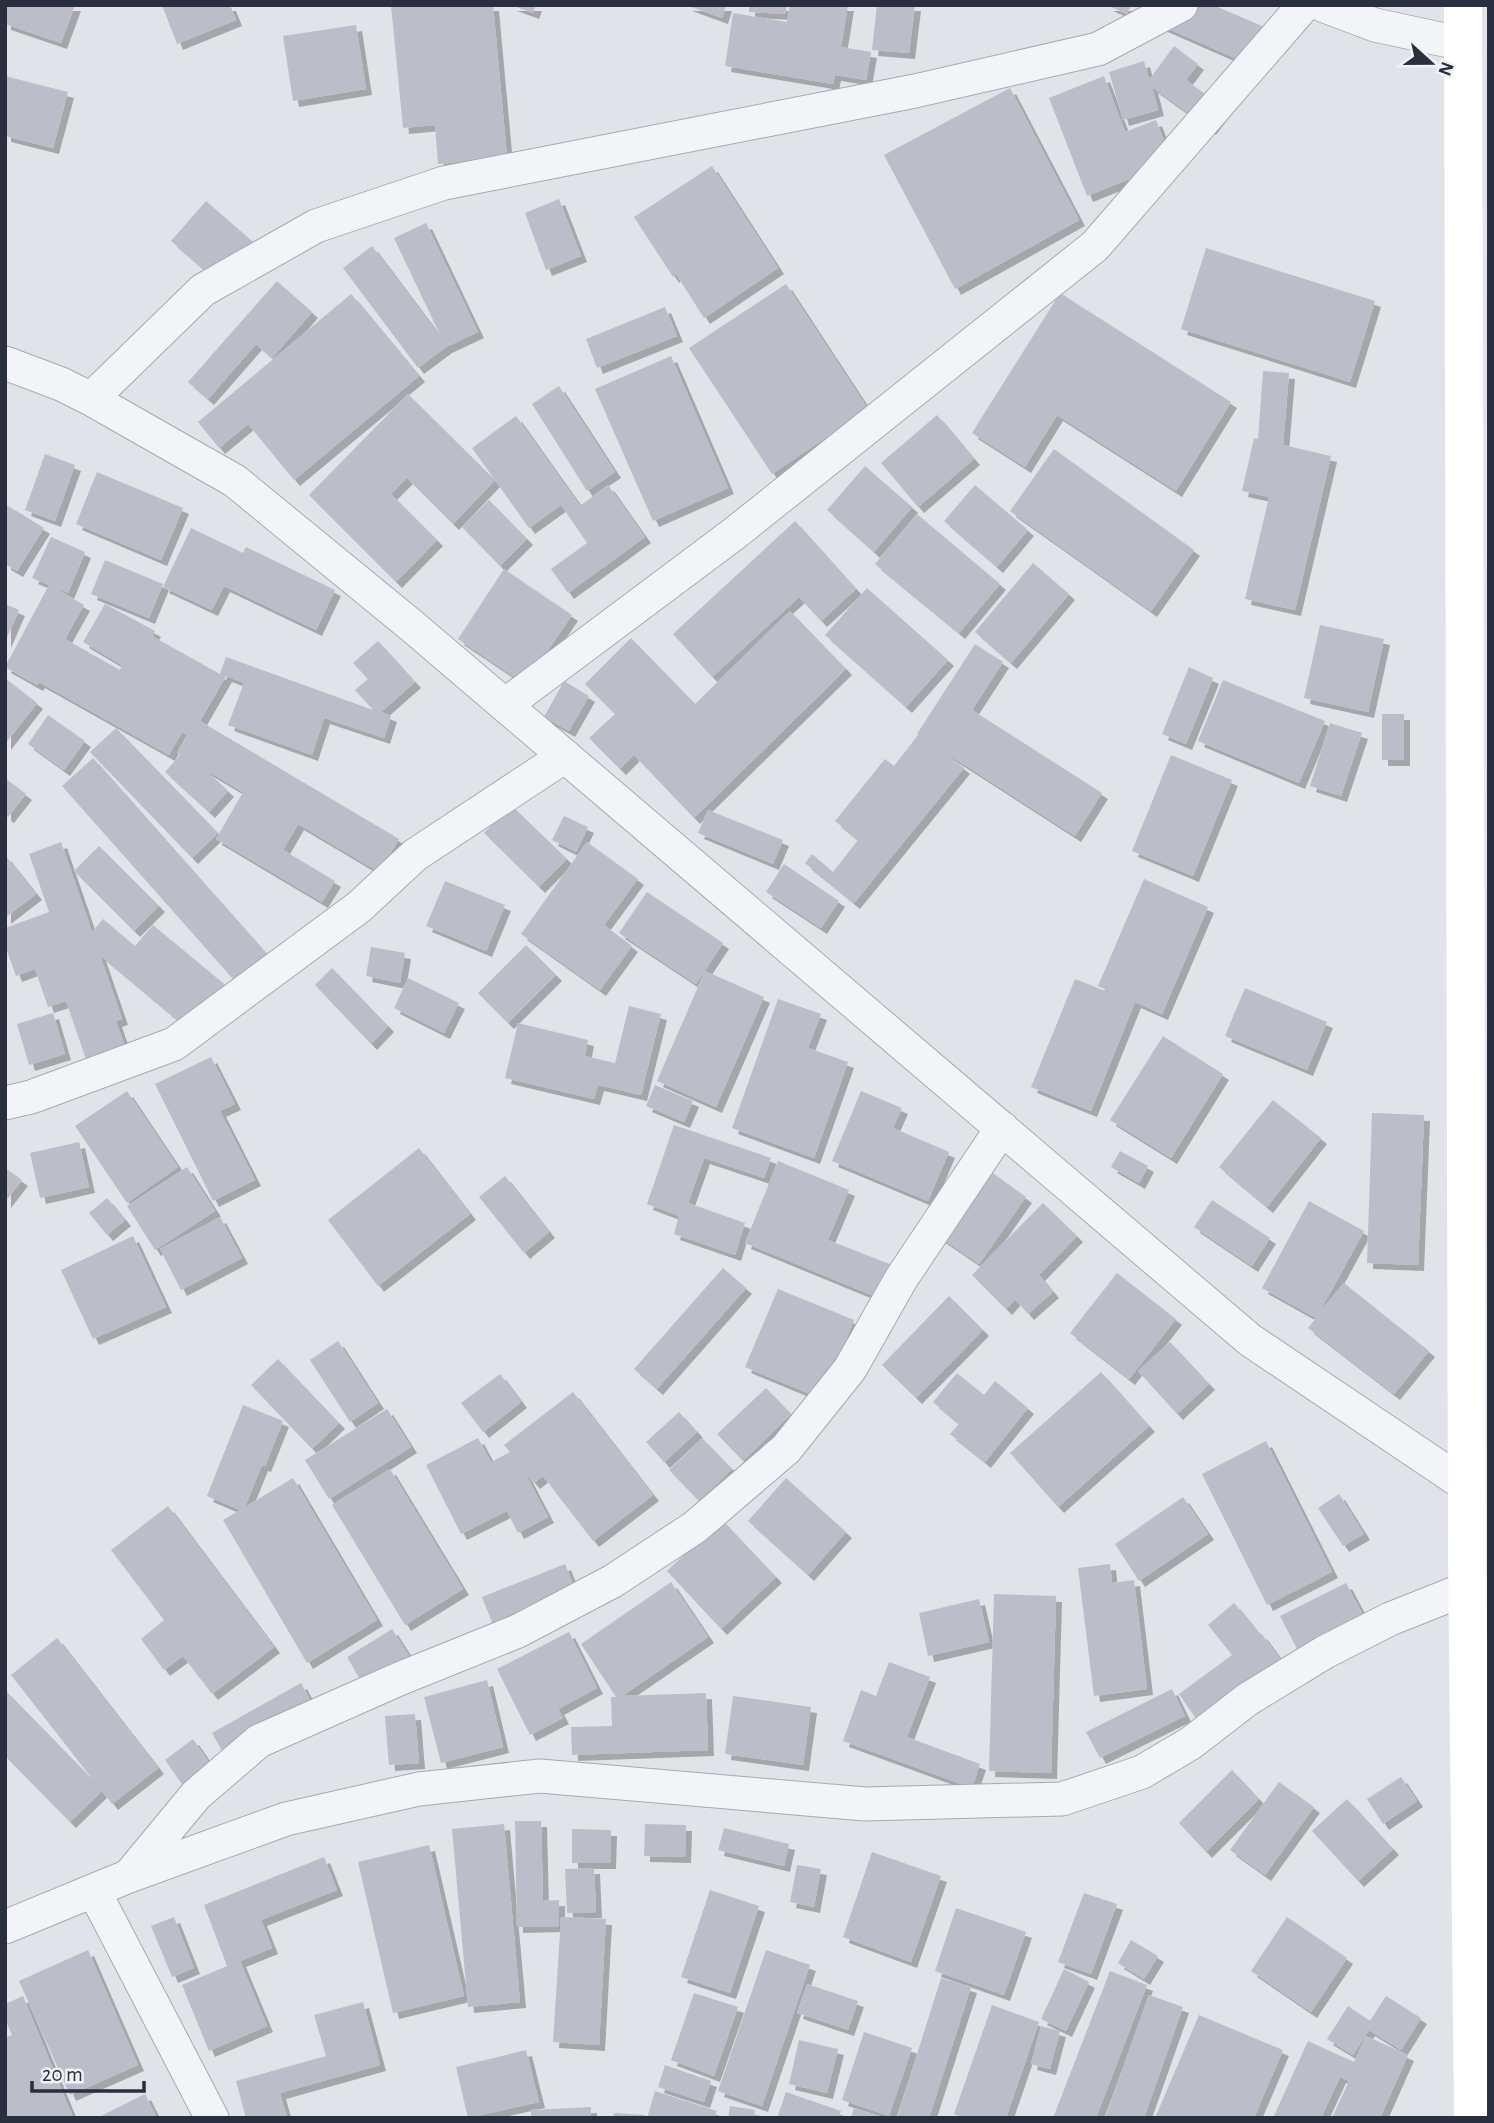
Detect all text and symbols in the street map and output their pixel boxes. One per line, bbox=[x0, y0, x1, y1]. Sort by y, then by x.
north arrow bbox=[1396, 28, 1466, 98]
text: N bbox=[1434, 59, 1457, 78]
scale bar bbox=[32, 2050, 144, 2094]
text: 20 m bbox=[42, 2064, 83, 2085]

